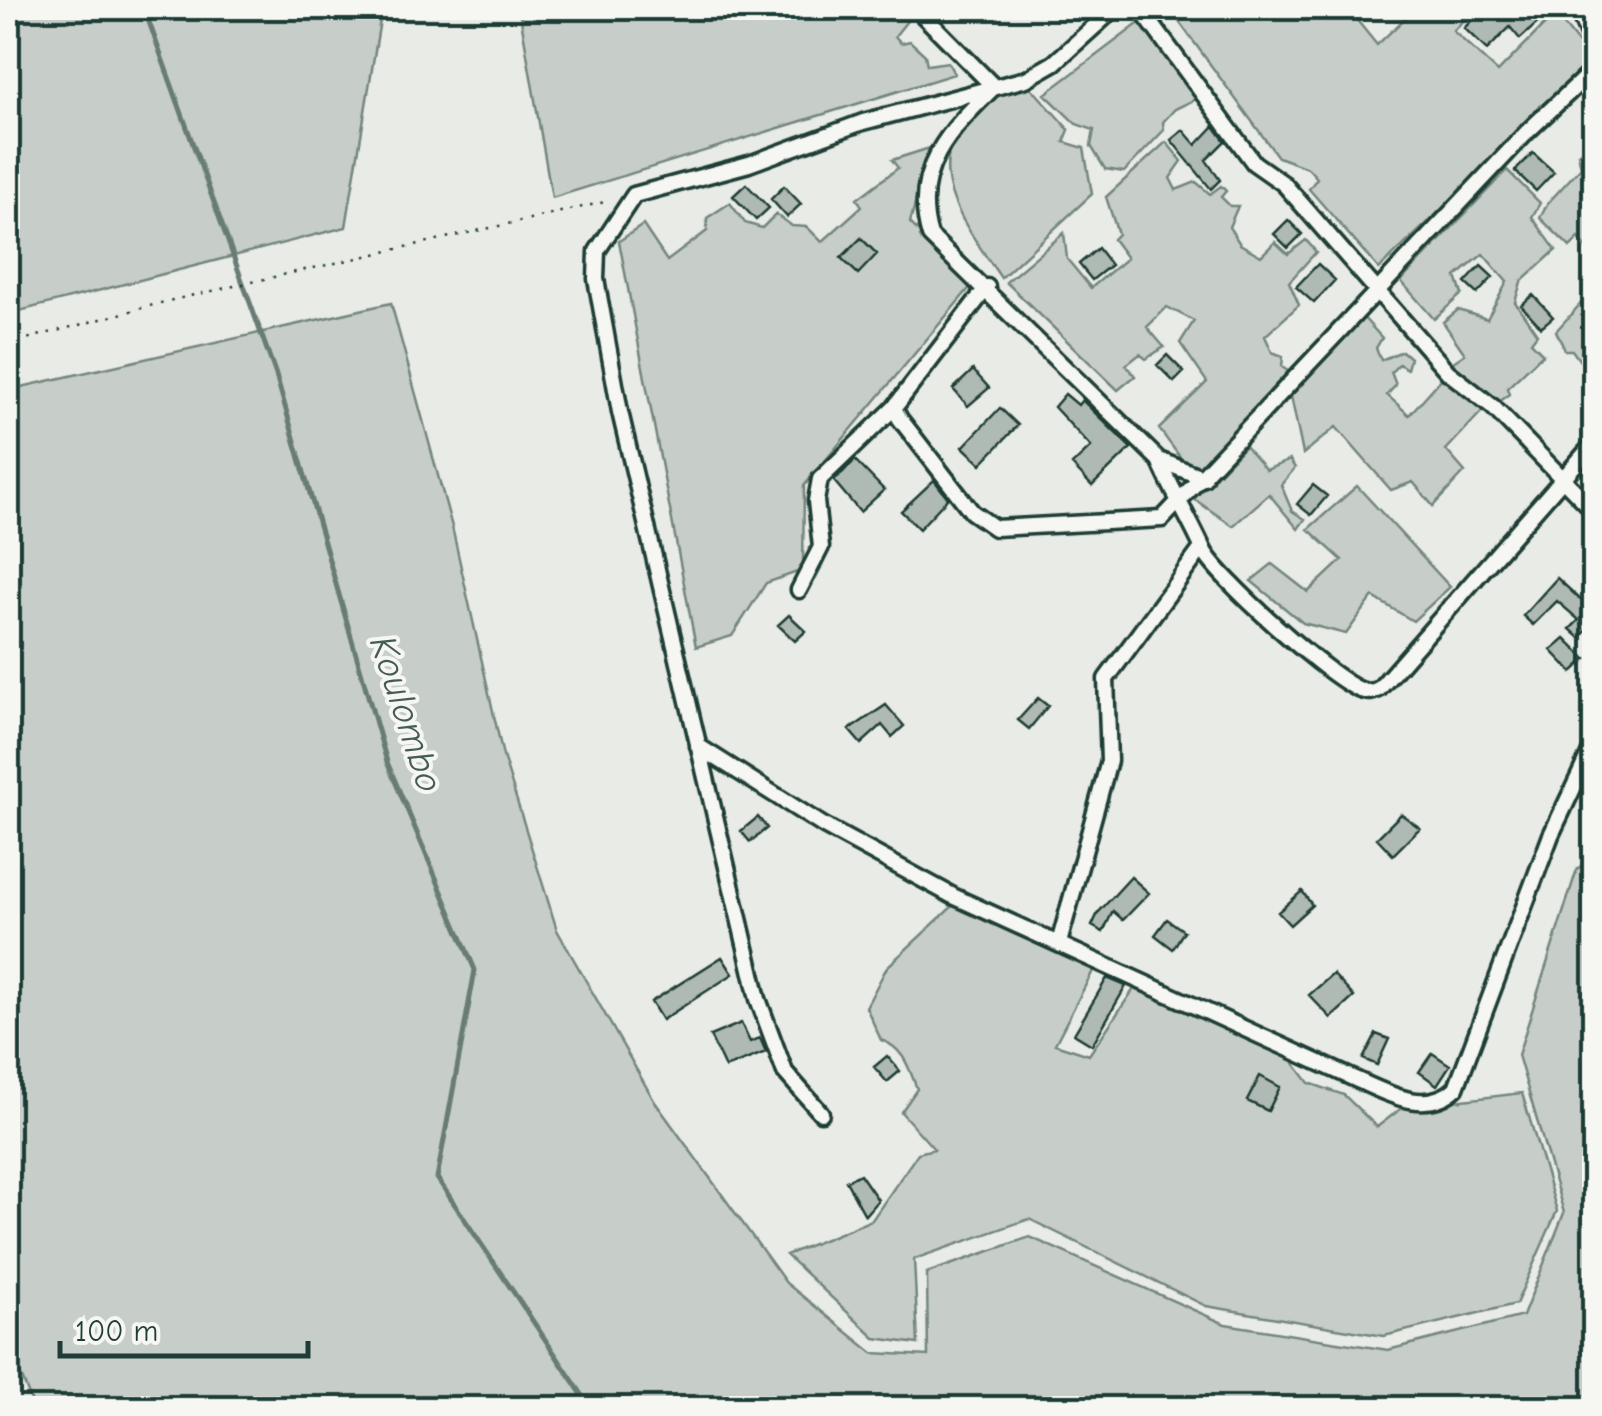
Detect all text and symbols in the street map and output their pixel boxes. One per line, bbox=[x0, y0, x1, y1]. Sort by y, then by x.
water label: Koulombo bbox=[360, 630, 452, 798]
scale bar bbox=[60, 1296, 308, 1358]
text: 100 m bbox=[75, 1314, 158, 1349]

